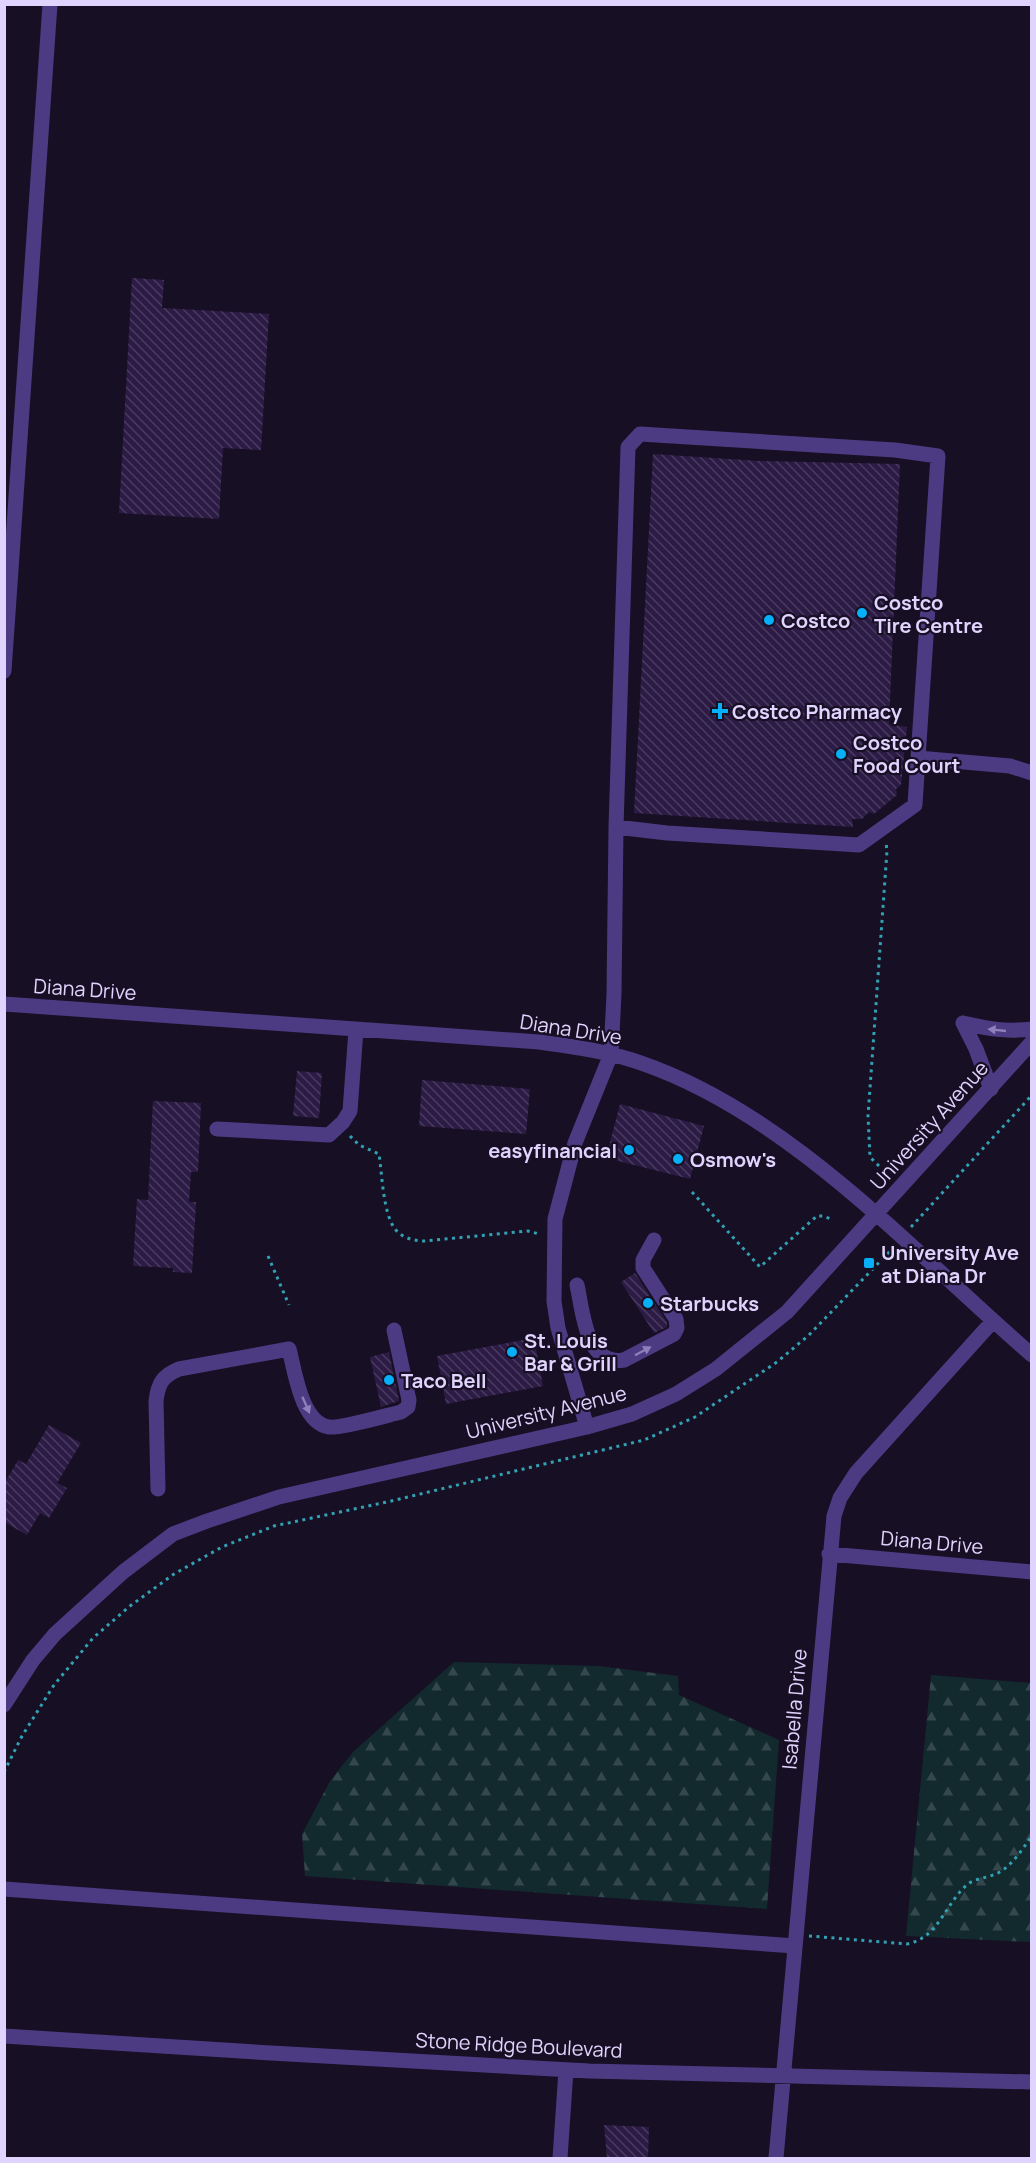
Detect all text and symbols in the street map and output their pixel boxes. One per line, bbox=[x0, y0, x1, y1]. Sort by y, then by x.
place label: Costco Tire Centre bbox=[874, 589, 983, 639]
marker: Costco Tire Centre bbox=[855, 606, 869, 620]
place label: Costco bbox=[781, 607, 850, 634]
marker: Costco bbox=[762, 613, 776, 627]
place label: Costco Pharmacy bbox=[732, 698, 903, 725]
marker: Costco Pharmacy bbox=[713, 704, 727, 718]
place label: Costco Food Court bbox=[853, 729, 961, 779]
marker: Costco Food Court bbox=[834, 747, 848, 761]
street label: Diana Drive bbox=[33, 972, 137, 1006]
street label: Diana Drive bbox=[518, 1008, 624, 1050]
one-way arrow bbox=[987, 1025, 1006, 1035]
street label: University Avenue bbox=[864, 1055, 994, 1195]
place label: easyfinancial bbox=[488, 1137, 617, 1164]
marker: easyfinancial bbox=[622, 1143, 636, 1157]
place label: Osmow's bbox=[690, 1146, 776, 1173]
marker: Osmow's bbox=[671, 1152, 685, 1166]
place label: University Ave at Diana Dr bbox=[881, 1239, 1019, 1289]
marker: University Ave at Diana Dr bbox=[862, 1256, 876, 1270]
place label: Starbucks bbox=[660, 1290, 759, 1317]
marker: Starbucks bbox=[641, 1296, 655, 1310]
place label: St. Louis Bar & Grill bbox=[524, 1327, 617, 1377]
marker: St. Louis Bar & Grill bbox=[505, 1345, 519, 1359]
one-way arrow bbox=[634, 1346, 652, 1356]
place label: Taco Bell bbox=[401, 1367, 487, 1394]
marker: Taco Bell bbox=[382, 1373, 396, 1387]
street label: University Avenue bbox=[463, 1379, 629, 1445]
one-way arrow bbox=[301, 1396, 310, 1413]
street label: Diana Drive bbox=[880, 1524, 984, 1560]
street label: Isabella Drive bbox=[775, 1648, 813, 1770]
street label: Stone Ridge Boulevard bbox=[415, 2026, 623, 2064]

